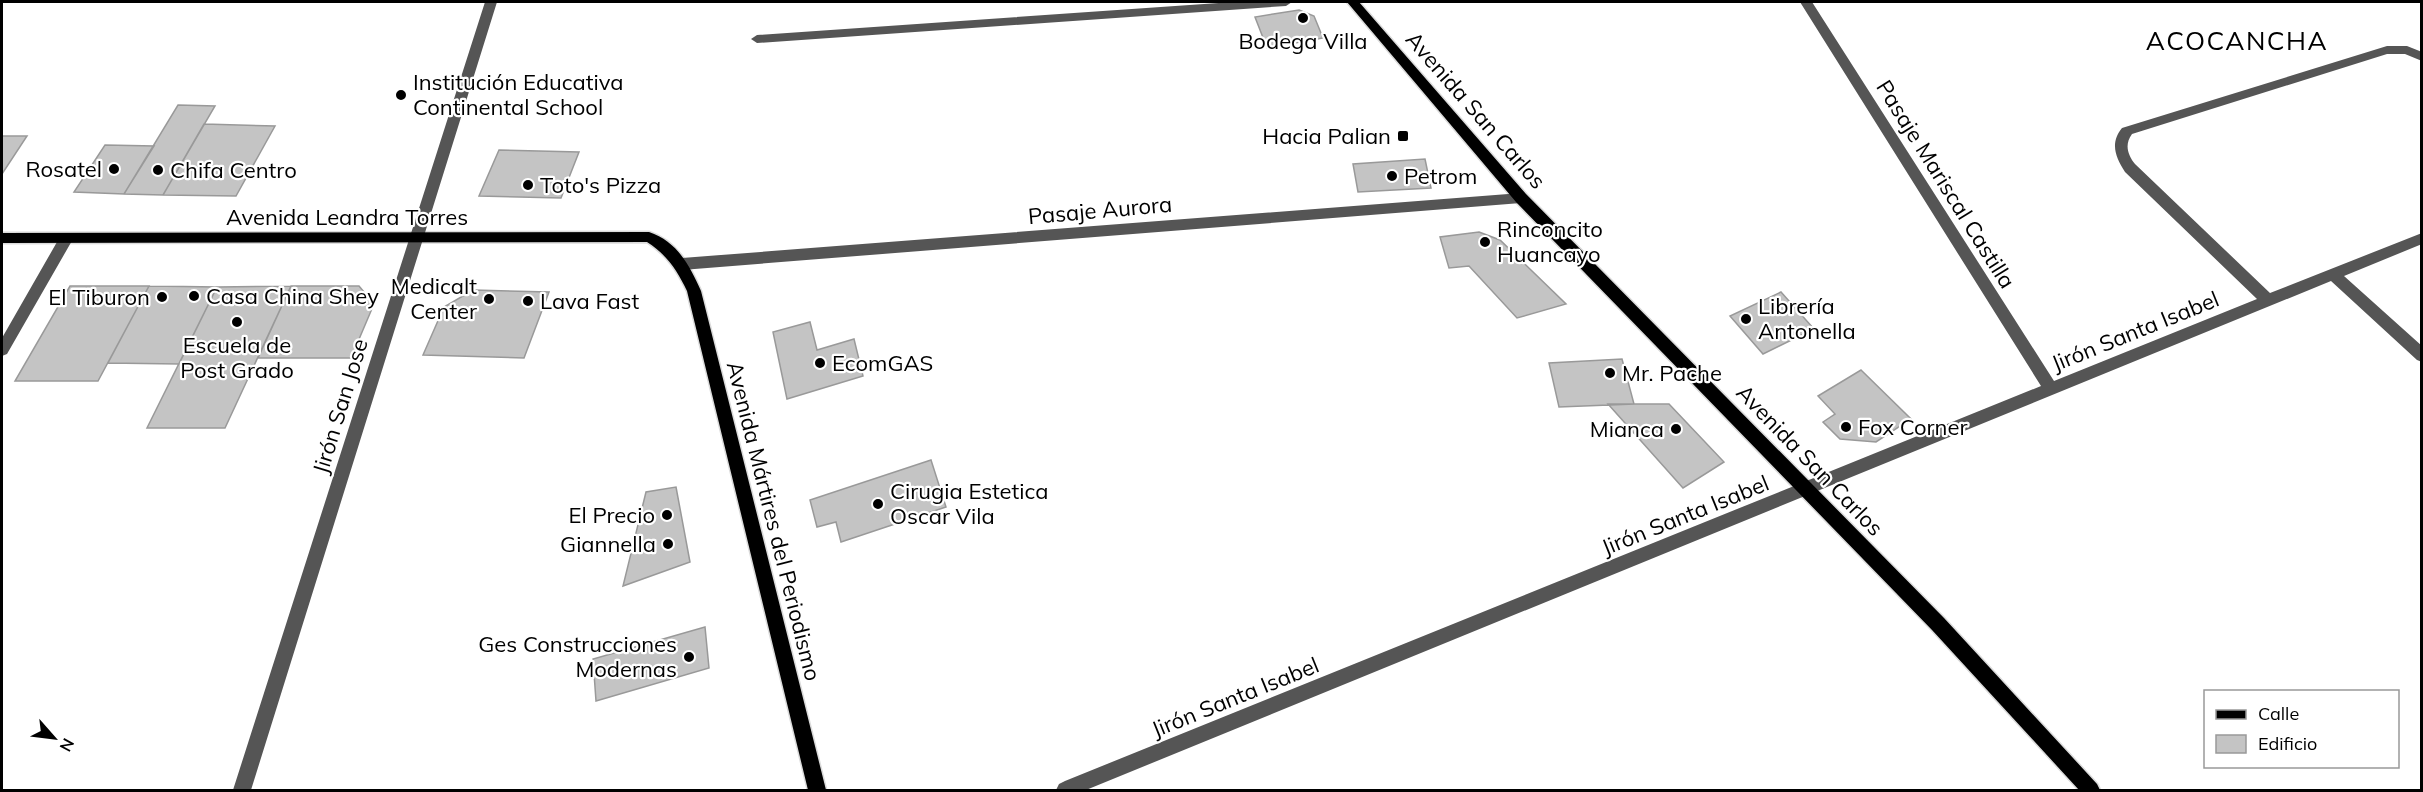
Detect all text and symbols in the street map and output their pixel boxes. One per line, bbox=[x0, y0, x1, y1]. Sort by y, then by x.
marker: Bodega Villa bbox=[1296, 11, 1310, 25]
district label: ACOCANCHA bbox=[2146, 24, 2328, 57]
street label: Avenida San Carlos bbox=[1400, 26, 1552, 194]
place label: Bodega Villa bbox=[1238, 27, 1368, 55]
place label: Institución Educativa Continental School bbox=[413, 68, 623, 121]
street label: Pasaje Mariscal Castilla bbox=[1870, 75, 2022, 293]
marker: Institución Educativa Continental School bbox=[394, 88, 408, 102]
place label: Hacia Palian bbox=[1262, 122, 1391, 150]
marker: Hacia Palian bbox=[1396, 129, 1410, 143]
place label: Rosatel bbox=[26, 155, 102, 183]
place label: Chifa Centro bbox=[170, 156, 297, 184]
marker: Rosatel bbox=[107, 162, 121, 176]
place label: Petrom bbox=[1404, 162, 1477, 190]
marker: Chifa Centro bbox=[151, 163, 165, 177]
marker: Petrom bbox=[1385, 169, 1399, 183]
place label: Toto's Pizza bbox=[540, 171, 661, 199]
marker: Toto's Pizza bbox=[521, 178, 535, 192]
street label: Pasaje Aurora bbox=[1027, 190, 1173, 230]
street label: Avenida Leandra Torres bbox=[226, 203, 468, 231]
place label: Rinconcito Huancayo bbox=[1497, 215, 1603, 268]
marker: Rinconcito Huancayo bbox=[1478, 235, 1492, 249]
place label: Medicalt Center bbox=[391, 272, 477, 325]
place label: Casa China Shey bbox=[206, 282, 379, 310]
place label: El Tiburon bbox=[48, 283, 150, 311]
street label: Jirón Santa Isabel bbox=[2047, 285, 2223, 377]
place label: Lava Fast bbox=[540, 287, 639, 315]
marker: Casa China Shey bbox=[187, 289, 201, 303]
marker: El Tiburon bbox=[155, 290, 169, 304]
marker: Medicalt Center bbox=[482, 292, 496, 306]
place label: Librería Antonella bbox=[1758, 292, 1856, 345]
marker: Lava Fast bbox=[521, 294, 535, 308]
marker: Librería Antonella bbox=[1739, 312, 1753, 326]
marker: Escuela de Post Grado bbox=[230, 315, 244, 329]
place label: Escuela de Post Grado bbox=[180, 331, 294, 384]
street label: Jirón San Jose bbox=[306, 335, 374, 477]
place label: EcomGAS bbox=[832, 349, 933, 377]
marker: EcomGAS bbox=[813, 356, 827, 370]
street label: Avenida Mártires del Periodismo bbox=[721, 358, 827, 684]
place label: Mr. Pache bbox=[1622, 359, 1722, 387]
marker: Mr. Pache bbox=[1603, 366, 1617, 380]
street label: Avenida San Carlos bbox=[1731, 379, 1889, 541]
place label: Fox Corner bbox=[1858, 413, 1967, 441]
place label: Mianca bbox=[1590, 415, 1664, 443]
marker: Fox Corner bbox=[1839, 420, 1853, 434]
marker: Mianca bbox=[1669, 422, 1683, 436]
street label: Jirón Santa Isabel bbox=[1597, 469, 1773, 561]
place label: Cirugia Estetica Oscar Vila bbox=[890, 477, 1048, 530]
marker: Cirugia Estetica Oscar Vila bbox=[871, 497, 885, 511]
place label: El Precio bbox=[568, 501, 655, 529]
marker: El Precio bbox=[660, 508, 674, 522]
place label: Giannella bbox=[560, 530, 656, 558]
marker: Giannella bbox=[661, 537, 675, 551]
place label: Ges Construcciones Modernas bbox=[478, 630, 677, 683]
marker: Ges Construcciones Modernas bbox=[682, 650, 696, 664]
street label: Jirón Santa Isabel bbox=[1147, 651, 1323, 743]
legend bbox=[2204, 690, 2399, 768]
text: Calle bbox=[2258, 702, 2299, 725]
north arrow bbox=[24, 708, 84, 768]
text: Edificio bbox=[2258, 732, 2317, 755]
text: N bbox=[56, 735, 79, 755]

